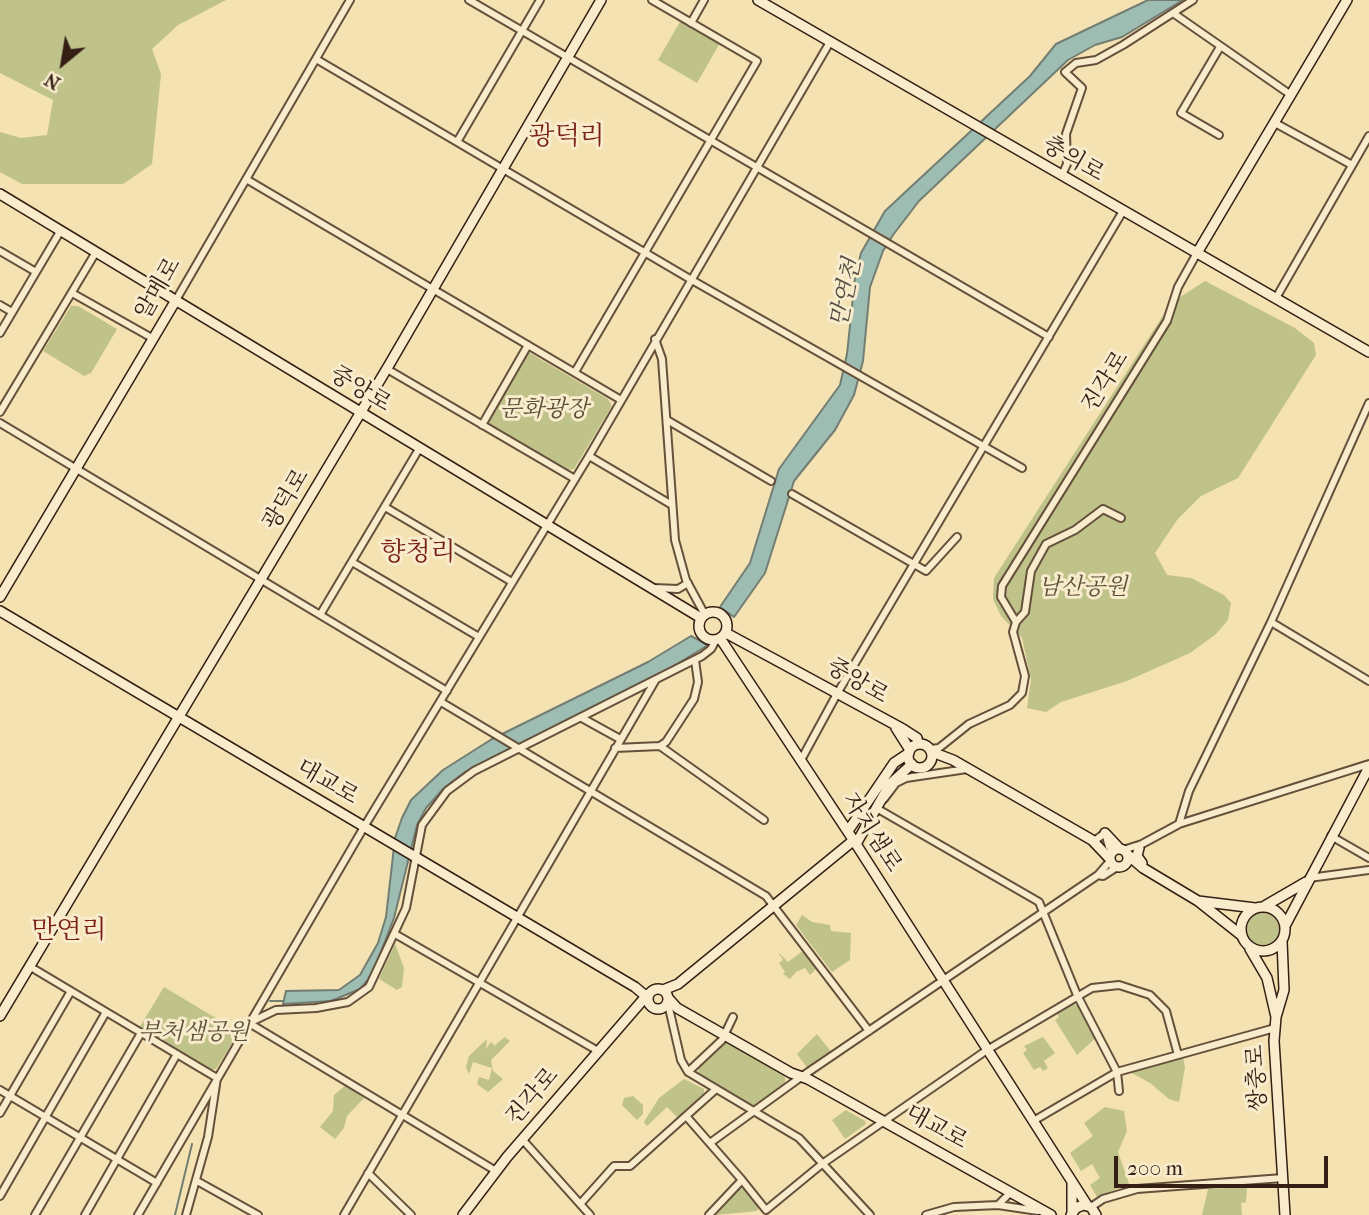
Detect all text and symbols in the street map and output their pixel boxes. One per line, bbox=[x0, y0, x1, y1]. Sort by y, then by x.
north arrow bbox=[28, 28, 98, 98]
text: N bbox=[41, 68, 64, 94]
district label: 광덕리 bbox=[529, 122, 605, 154]
street label: 충의로 bbox=[1037, 131, 1109, 189]
street label: 알메로 bbox=[130, 253, 188, 325]
water label: 만연천 bbox=[826, 256, 868, 330]
street label: 진각로 bbox=[1077, 346, 1135, 418]
street label: 중앙로 bbox=[324, 361, 396, 419]
park label: 문화광장 bbox=[500, 396, 588, 424]
street label: 광덕로 bbox=[258, 464, 316, 536]
district label: 향청리 bbox=[380, 538, 456, 570]
park label: 남산공원 bbox=[1039, 574, 1127, 602]
street label: 중앙로 bbox=[821, 653, 893, 711]
street label: 대교로 bbox=[291, 754, 363, 812]
street label: 자치샘로 bbox=[835, 788, 907, 878]
district label: 만연리 bbox=[31, 916, 107, 948]
park label: 부처샘공원 bbox=[138, 1019, 250, 1047]
street label: 쌍충로 bbox=[1242, 1044, 1274, 1112]
street label: 진각로 bbox=[501, 1063, 565, 1131]
street label: 대교로 bbox=[900, 1100, 972, 1156]
scale bar bbox=[1117, 1142, 1330, 1186]
text: 200 m bbox=[1127, 1156, 1183, 1180]

